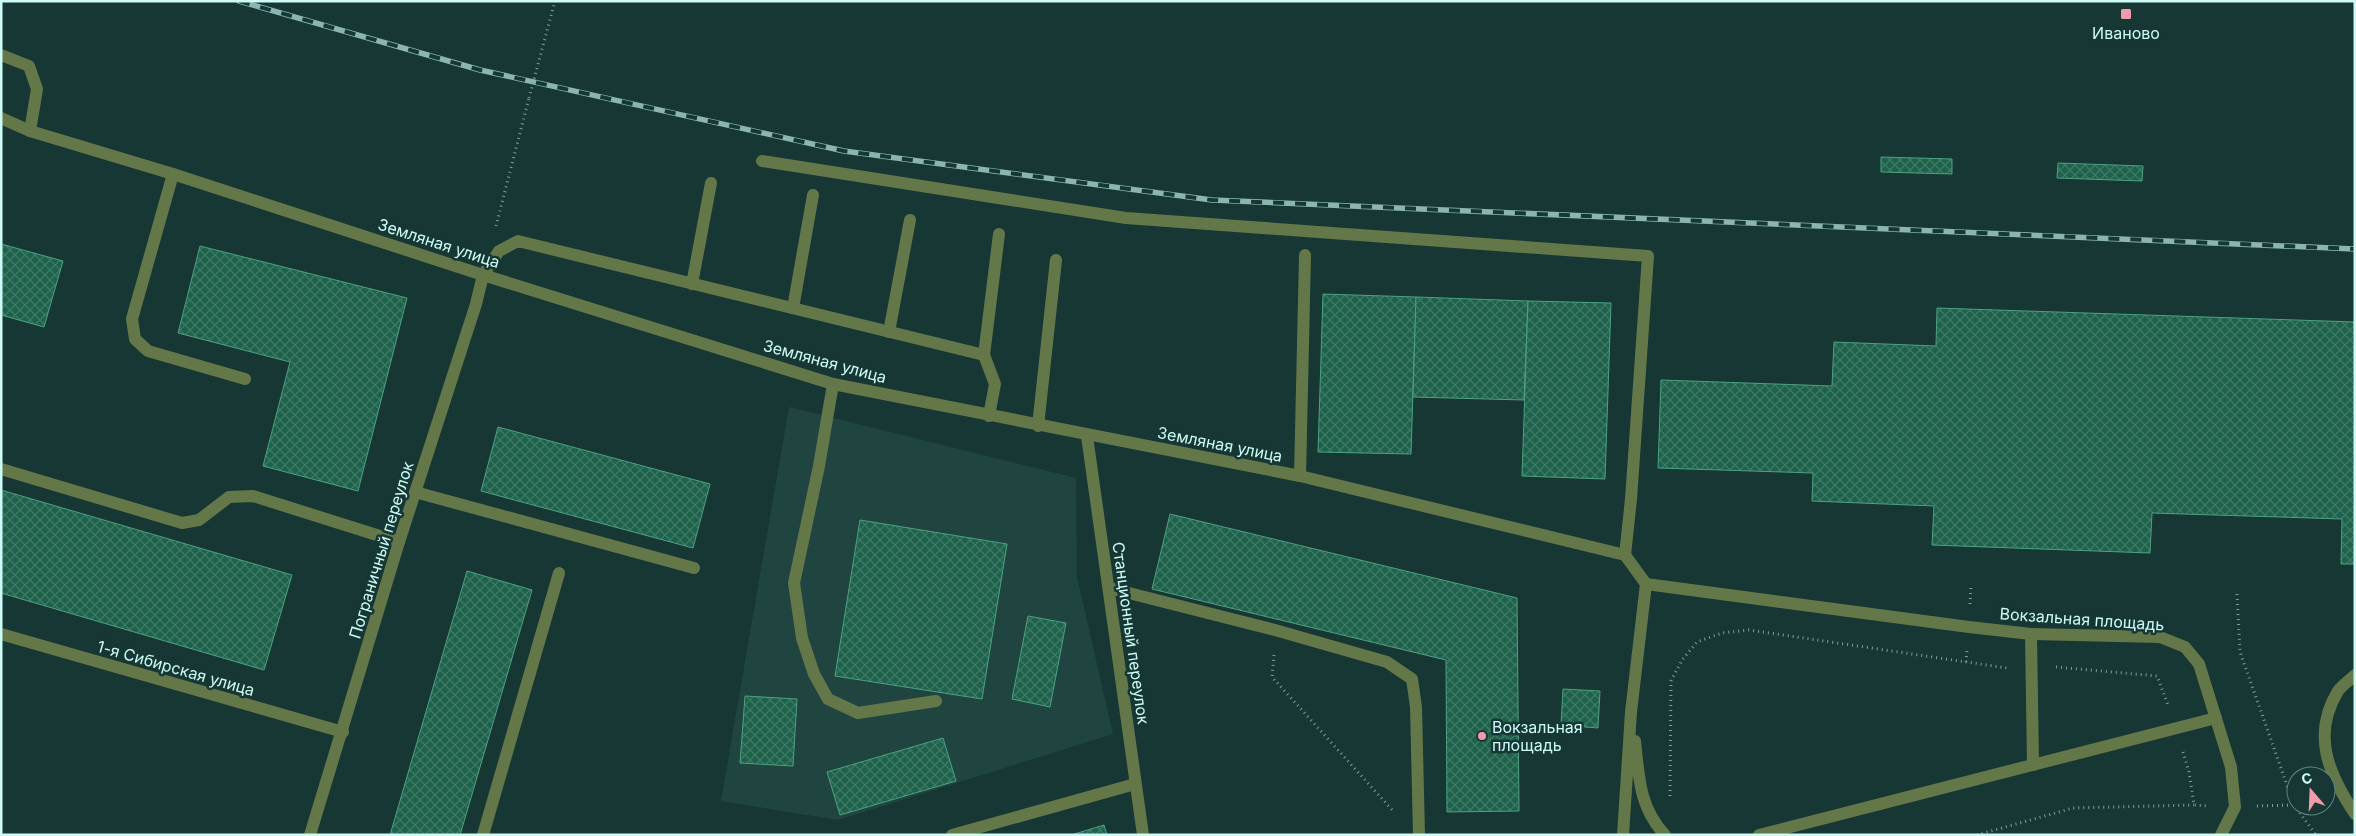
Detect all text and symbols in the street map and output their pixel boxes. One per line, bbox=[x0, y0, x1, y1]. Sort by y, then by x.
marker: Иваново bbox=[2119, 7, 2133, 21]
place label: Иваново bbox=[2092, 23, 2160, 43]
street label: Земляная улица bbox=[376, 214, 502, 272]
street label: Земляная улица bbox=[761, 335, 889, 387]
street label: Земляная улица bbox=[1156, 422, 1284, 466]
street label: Пограничный переулок bbox=[344, 459, 418, 641]
street label: Станционный переулок bbox=[1108, 540, 1154, 726]
street label: Вокзальная площадь bbox=[1999, 603, 2165, 635]
street label: 1-я Сибирская улица bbox=[95, 636, 257, 700]
place label: Вокзальная площадь bbox=[1492, 717, 1583, 755]
marker: Вокзальная площадь bbox=[1476, 730, 1488, 742]
north arrow bbox=[2286, 766, 2336, 816]
text: С bbox=[2299, 769, 2314, 788]

